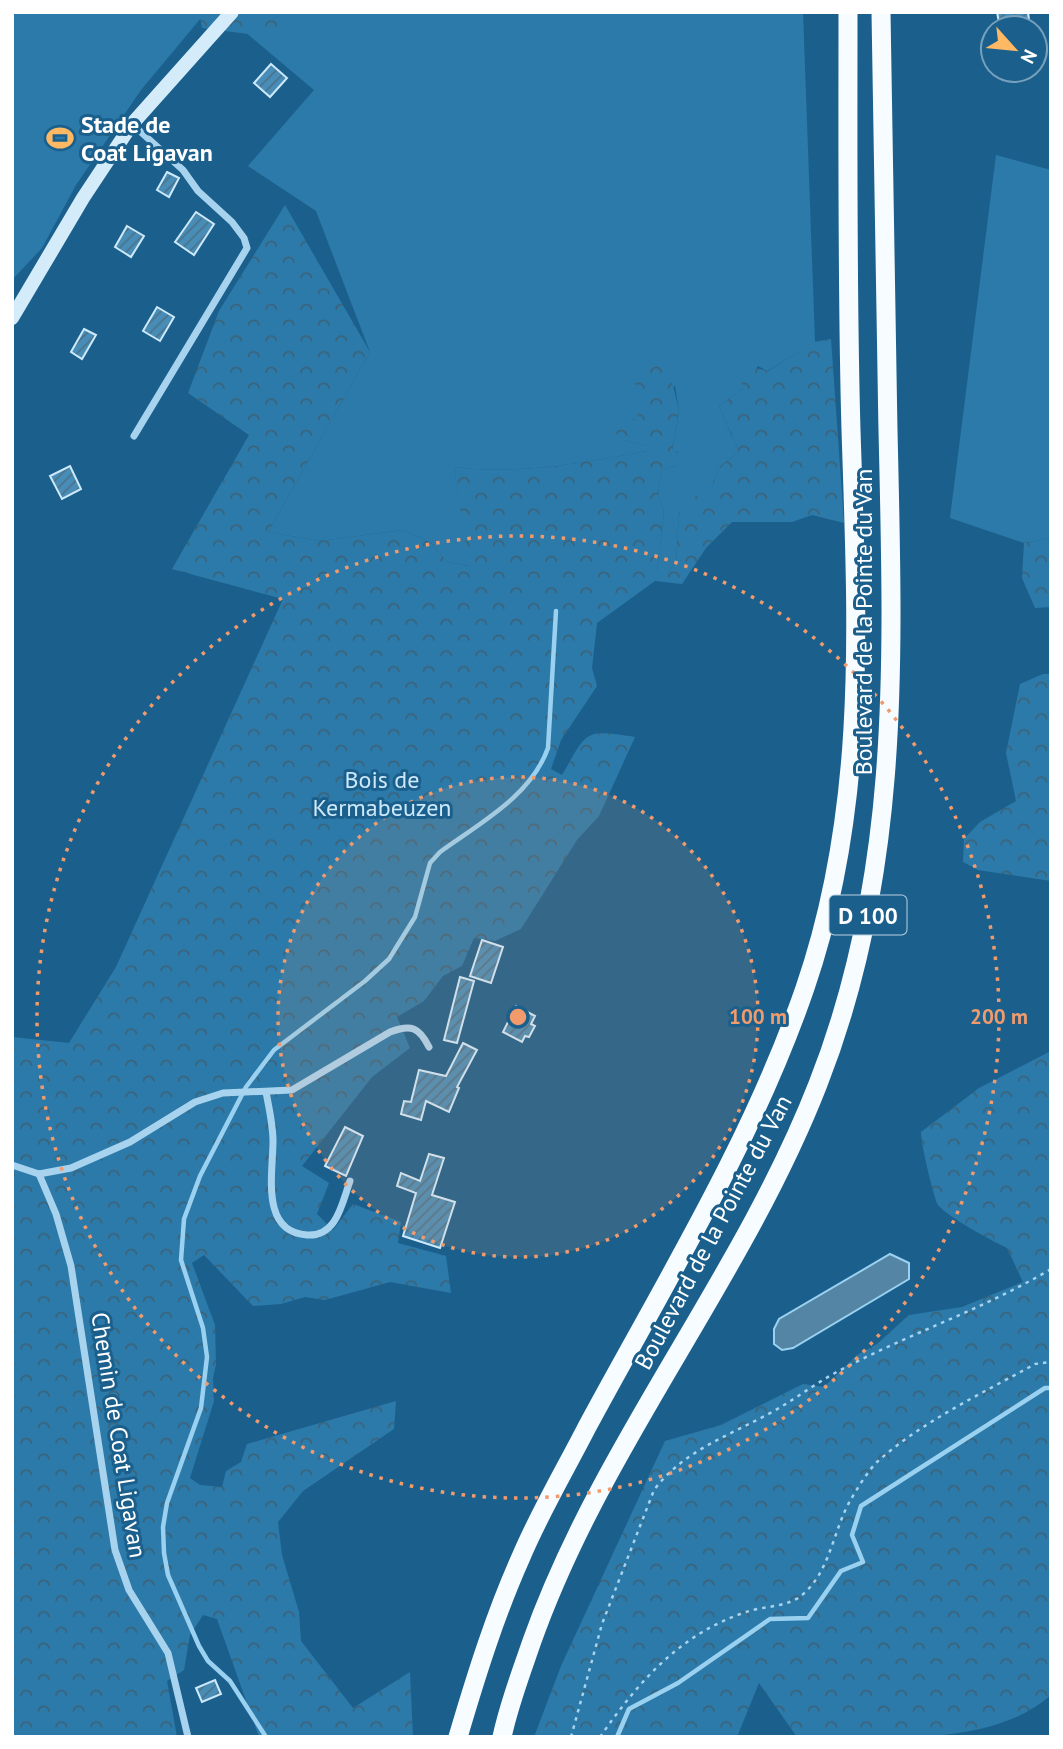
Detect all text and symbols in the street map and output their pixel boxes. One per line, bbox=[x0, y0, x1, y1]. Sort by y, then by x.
north arrow bbox=[979, 14, 1049, 84]
text: N bbox=[1016, 46, 1043, 68]
place label: Stade de Coat Ligavan bbox=[81, 109, 213, 168]
sports icon: Stade de Coat Ligavan bbox=[45, 123, 75, 153]
street label: Boulevard de la Pointe du Van bbox=[848, 469, 879, 775]
park label: Bois de Kermabeuzen bbox=[313, 764, 451, 823]
road number: D 100 bbox=[830, 896, 906, 934]
text: 100 m bbox=[729, 1003, 787, 1030]
text: 200 m bbox=[970, 1003, 1028, 1030]
centre of rings bbox=[506, 1005, 530, 1029]
street label: Boulevard de la Pointe du Van bbox=[627, 1089, 799, 1375]
street label: Chemin de Coat Ligavan bbox=[84, 1310, 154, 1560]

